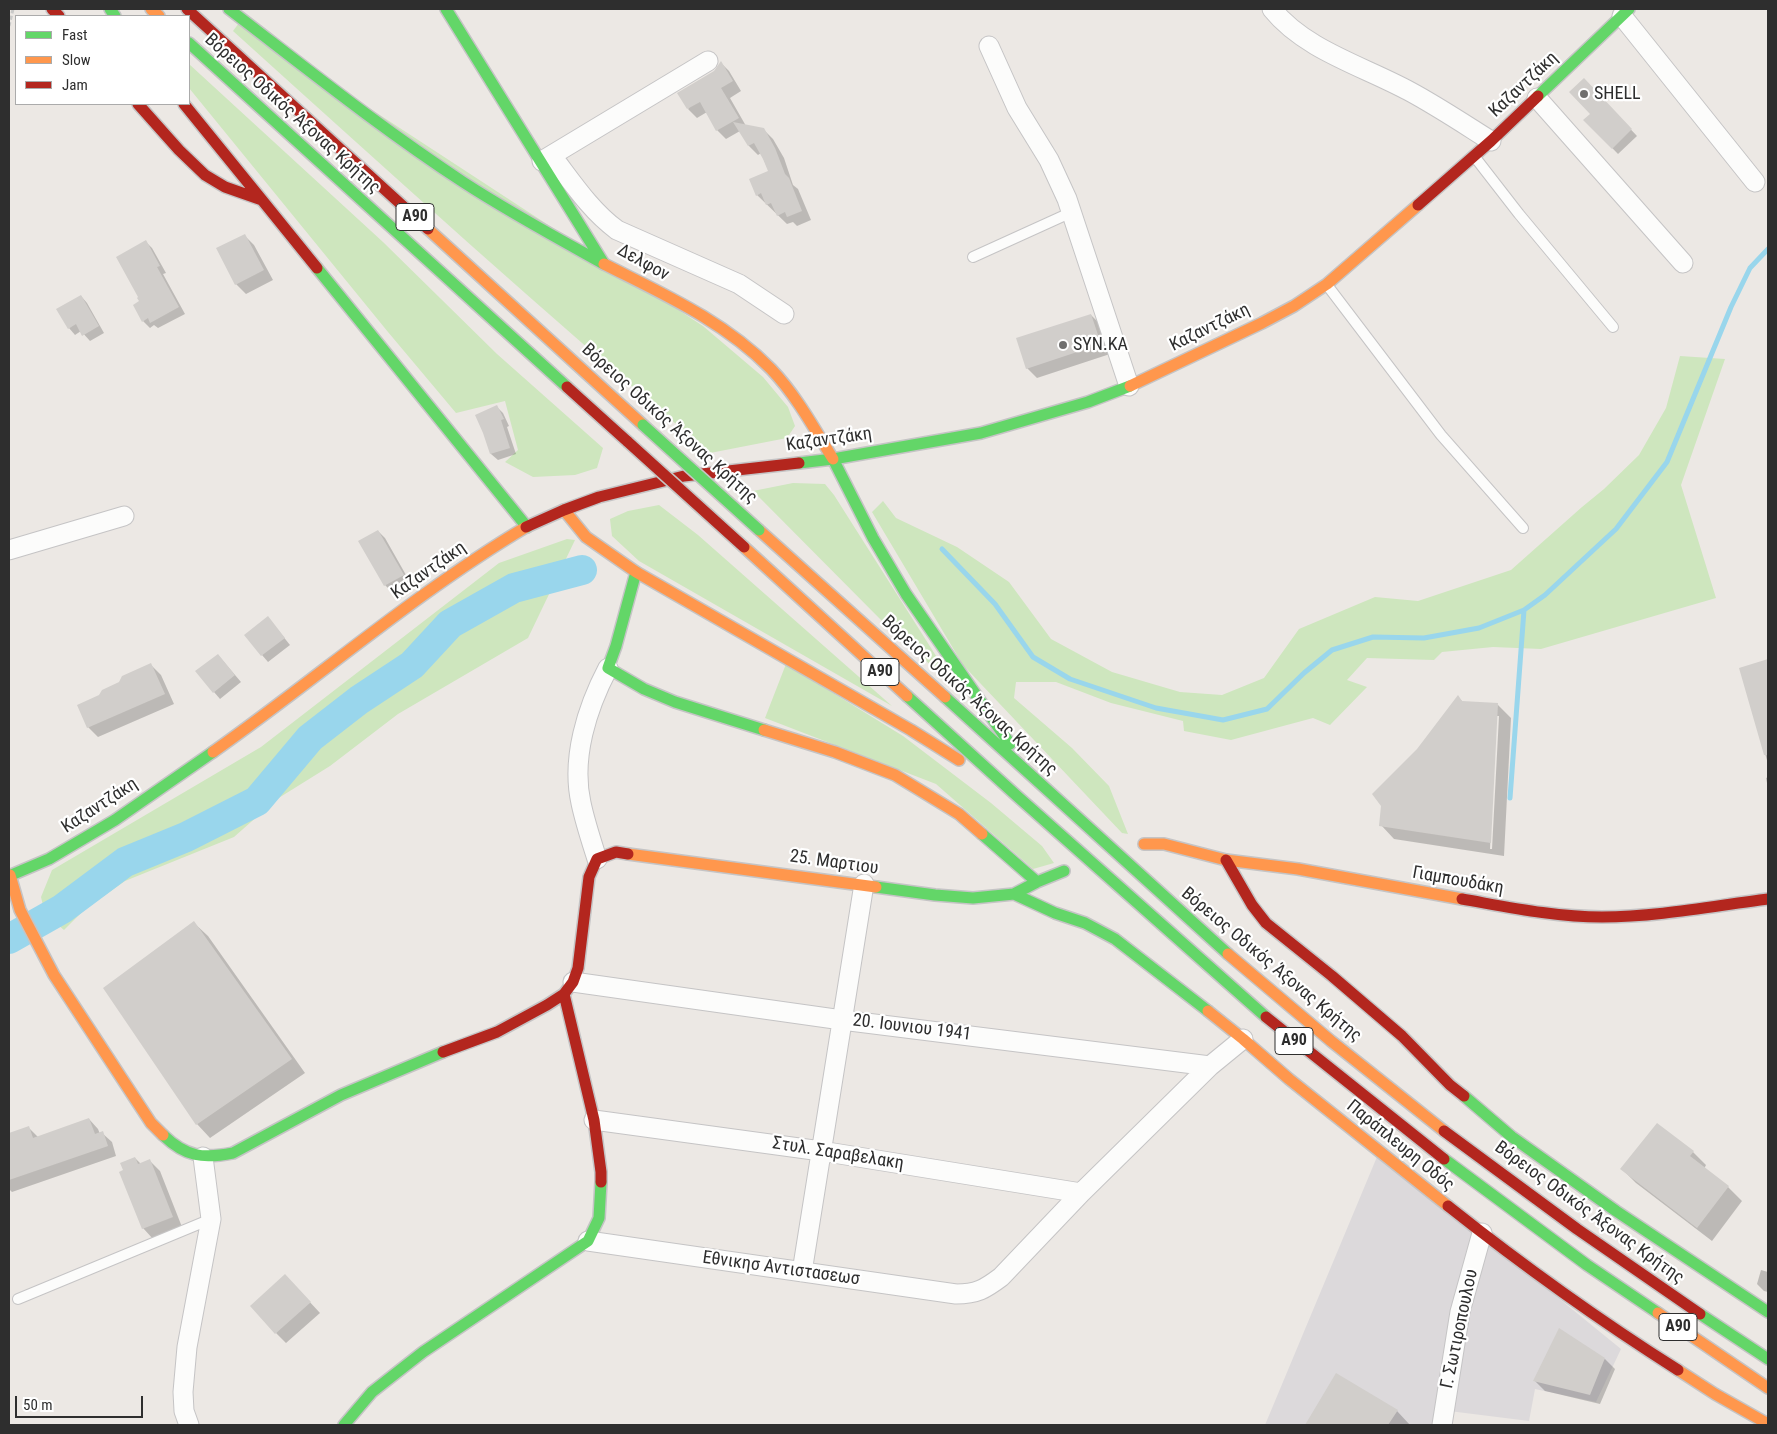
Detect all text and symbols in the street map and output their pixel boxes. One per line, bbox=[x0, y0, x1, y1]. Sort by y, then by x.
legend bbox=[15, 15, 190, 105]
text: Fast bbox=[62, 26, 87, 44]
street label: Βόρειος Οδικός Άξονας Κρήτης bbox=[200, 29, 384, 199]
street label: Καζαντζάκη bbox=[1485, 48, 1563, 122]
text: Slow bbox=[62, 51, 91, 69]
text: Jam bbox=[62, 76, 88, 94]
place label: SHELL bbox=[1594, 83, 1641, 105]
marker: SHELL bbox=[1578, 88, 1590, 100]
road number: Α90 bbox=[396, 203, 434, 230]
street label: Δελφον bbox=[613, 240, 673, 286]
street label: Καζαντζάκη bbox=[1166, 299, 1254, 357]
place label: SYN.KA bbox=[1073, 334, 1128, 356]
street label: Βόρειος Οδικός Άξονας Κρήτης bbox=[577, 339, 761, 509]
marker: SYN.KA bbox=[1057, 339, 1069, 351]
street label: Καζαντζάκη bbox=[785, 423, 873, 457]
street label: Καζαντζάκη bbox=[387, 537, 471, 605]
street label: Βόρειος Οδικός Άξονας Κρήτης bbox=[877, 611, 1061, 781]
road number: Α90 bbox=[861, 659, 899, 686]
street label: Καζαντζάκη bbox=[58, 773, 142, 839]
street label: 25. Μαρτιου bbox=[788, 846, 880, 880]
street label: Γιαμπουδάκη bbox=[1411, 862, 1505, 900]
street label: Βόρειος Οδικός Άξονας Κρήτης bbox=[1176, 883, 1366, 1047]
street label: 20. Ιουνιου 1941 bbox=[851, 1010, 973, 1046]
road number: Α90 bbox=[1275, 1028, 1313, 1054]
street label: Παράπλευρη Οδός bbox=[1342, 1096, 1458, 1196]
street label: Στυλ. Σαραβελακη bbox=[771, 1133, 905, 1175]
street label: Βόρειος Οδικός Άξονας Κρήτης bbox=[1490, 1137, 1688, 1289]
street label: Εθνικησ Αντιστασεωσ bbox=[701, 1247, 861, 1291]
street label: Γ. Σωτιροπουλου bbox=[1437, 1267, 1483, 1391]
road number: Α90 bbox=[1659, 1314, 1697, 1340]
scale bar bbox=[18, 1386, 145, 1418]
text: 50 m bbox=[23, 1396, 53, 1414]

